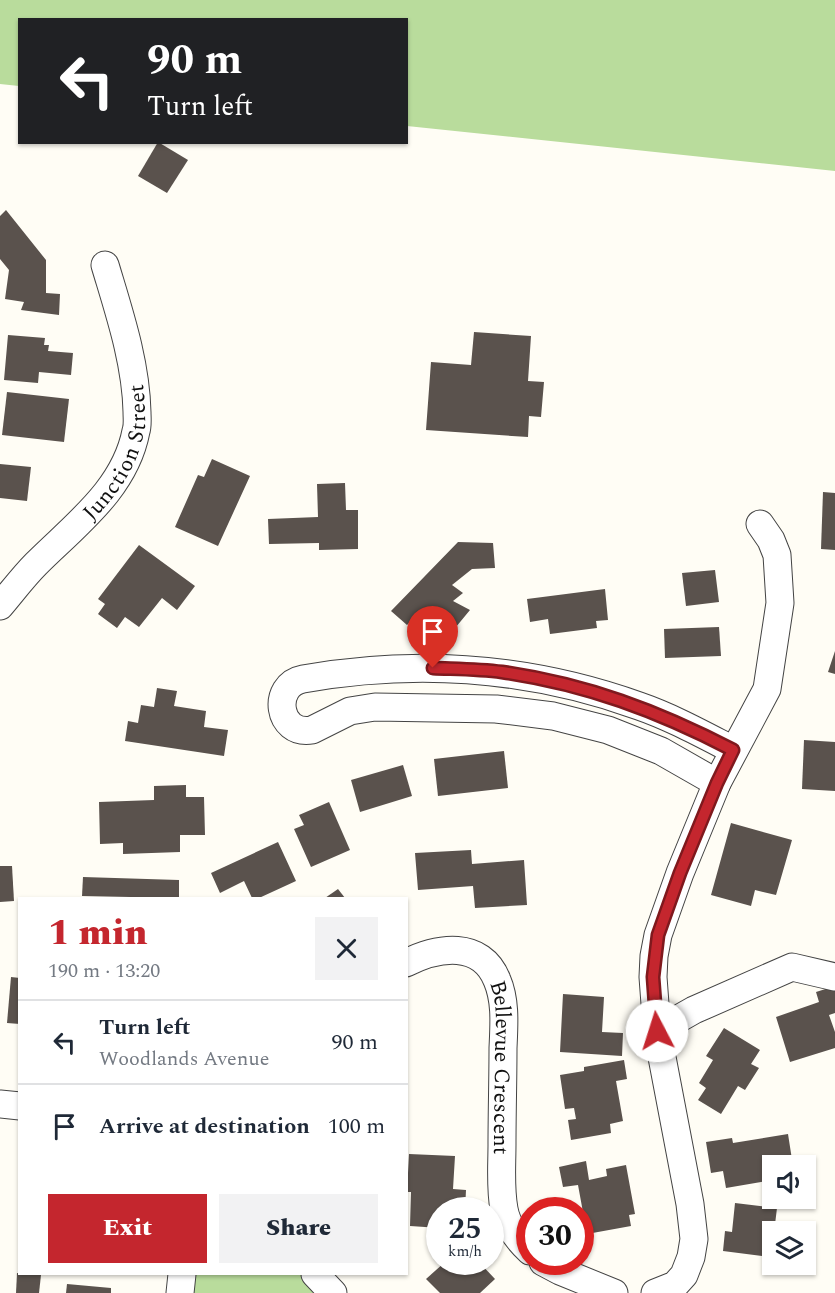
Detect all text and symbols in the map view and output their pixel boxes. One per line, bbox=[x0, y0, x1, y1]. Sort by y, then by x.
text: 90 m bbox=[147, 29, 242, 92]
icon: left bbox=[48, 42, 126, 120]
text: Turn left bbox=[147, 86, 253, 128]
street label: Junction Street bbox=[75, 382, 155, 528]
pin bbox=[407, 606, 458, 668]
icon: arrive bbox=[416, 615, 449, 648]
text: 1 min bbox=[48, 906, 148, 961]
button: close bbox=[315, 917, 378, 980]
text: 190 m · 13:20 bbox=[48, 956, 160, 986]
street label: Bellevue Crescent bbox=[480, 976, 519, 1155]
position arrow bbox=[625, 999, 689, 1063]
text: Turn left bbox=[99, 1011, 191, 1044]
icon: left bbox=[48, 1026, 81, 1059]
text: 90 m bbox=[332, 1026, 378, 1059]
text: Woodlands Avenue bbox=[99, 1044, 269, 1074]
icon: arrive bbox=[48, 1110, 81, 1143]
text: Arrive at destination bbox=[99, 1110, 310, 1143]
text: 100 m bbox=[328, 1110, 385, 1143]
map controls bbox=[762, 1155, 816, 1275]
button: sound bbox=[762, 1155, 816, 1209]
button: Exit bbox=[48, 1194, 207, 1263]
button: Share bbox=[219, 1194, 378, 1263]
speed limit sign: 30 bbox=[516, 1197, 594, 1275]
text: 25 bbox=[448, 1206, 482, 1252]
button: layers bbox=[762, 1221, 816, 1275]
text: km/h bbox=[448, 1240, 482, 1263]

